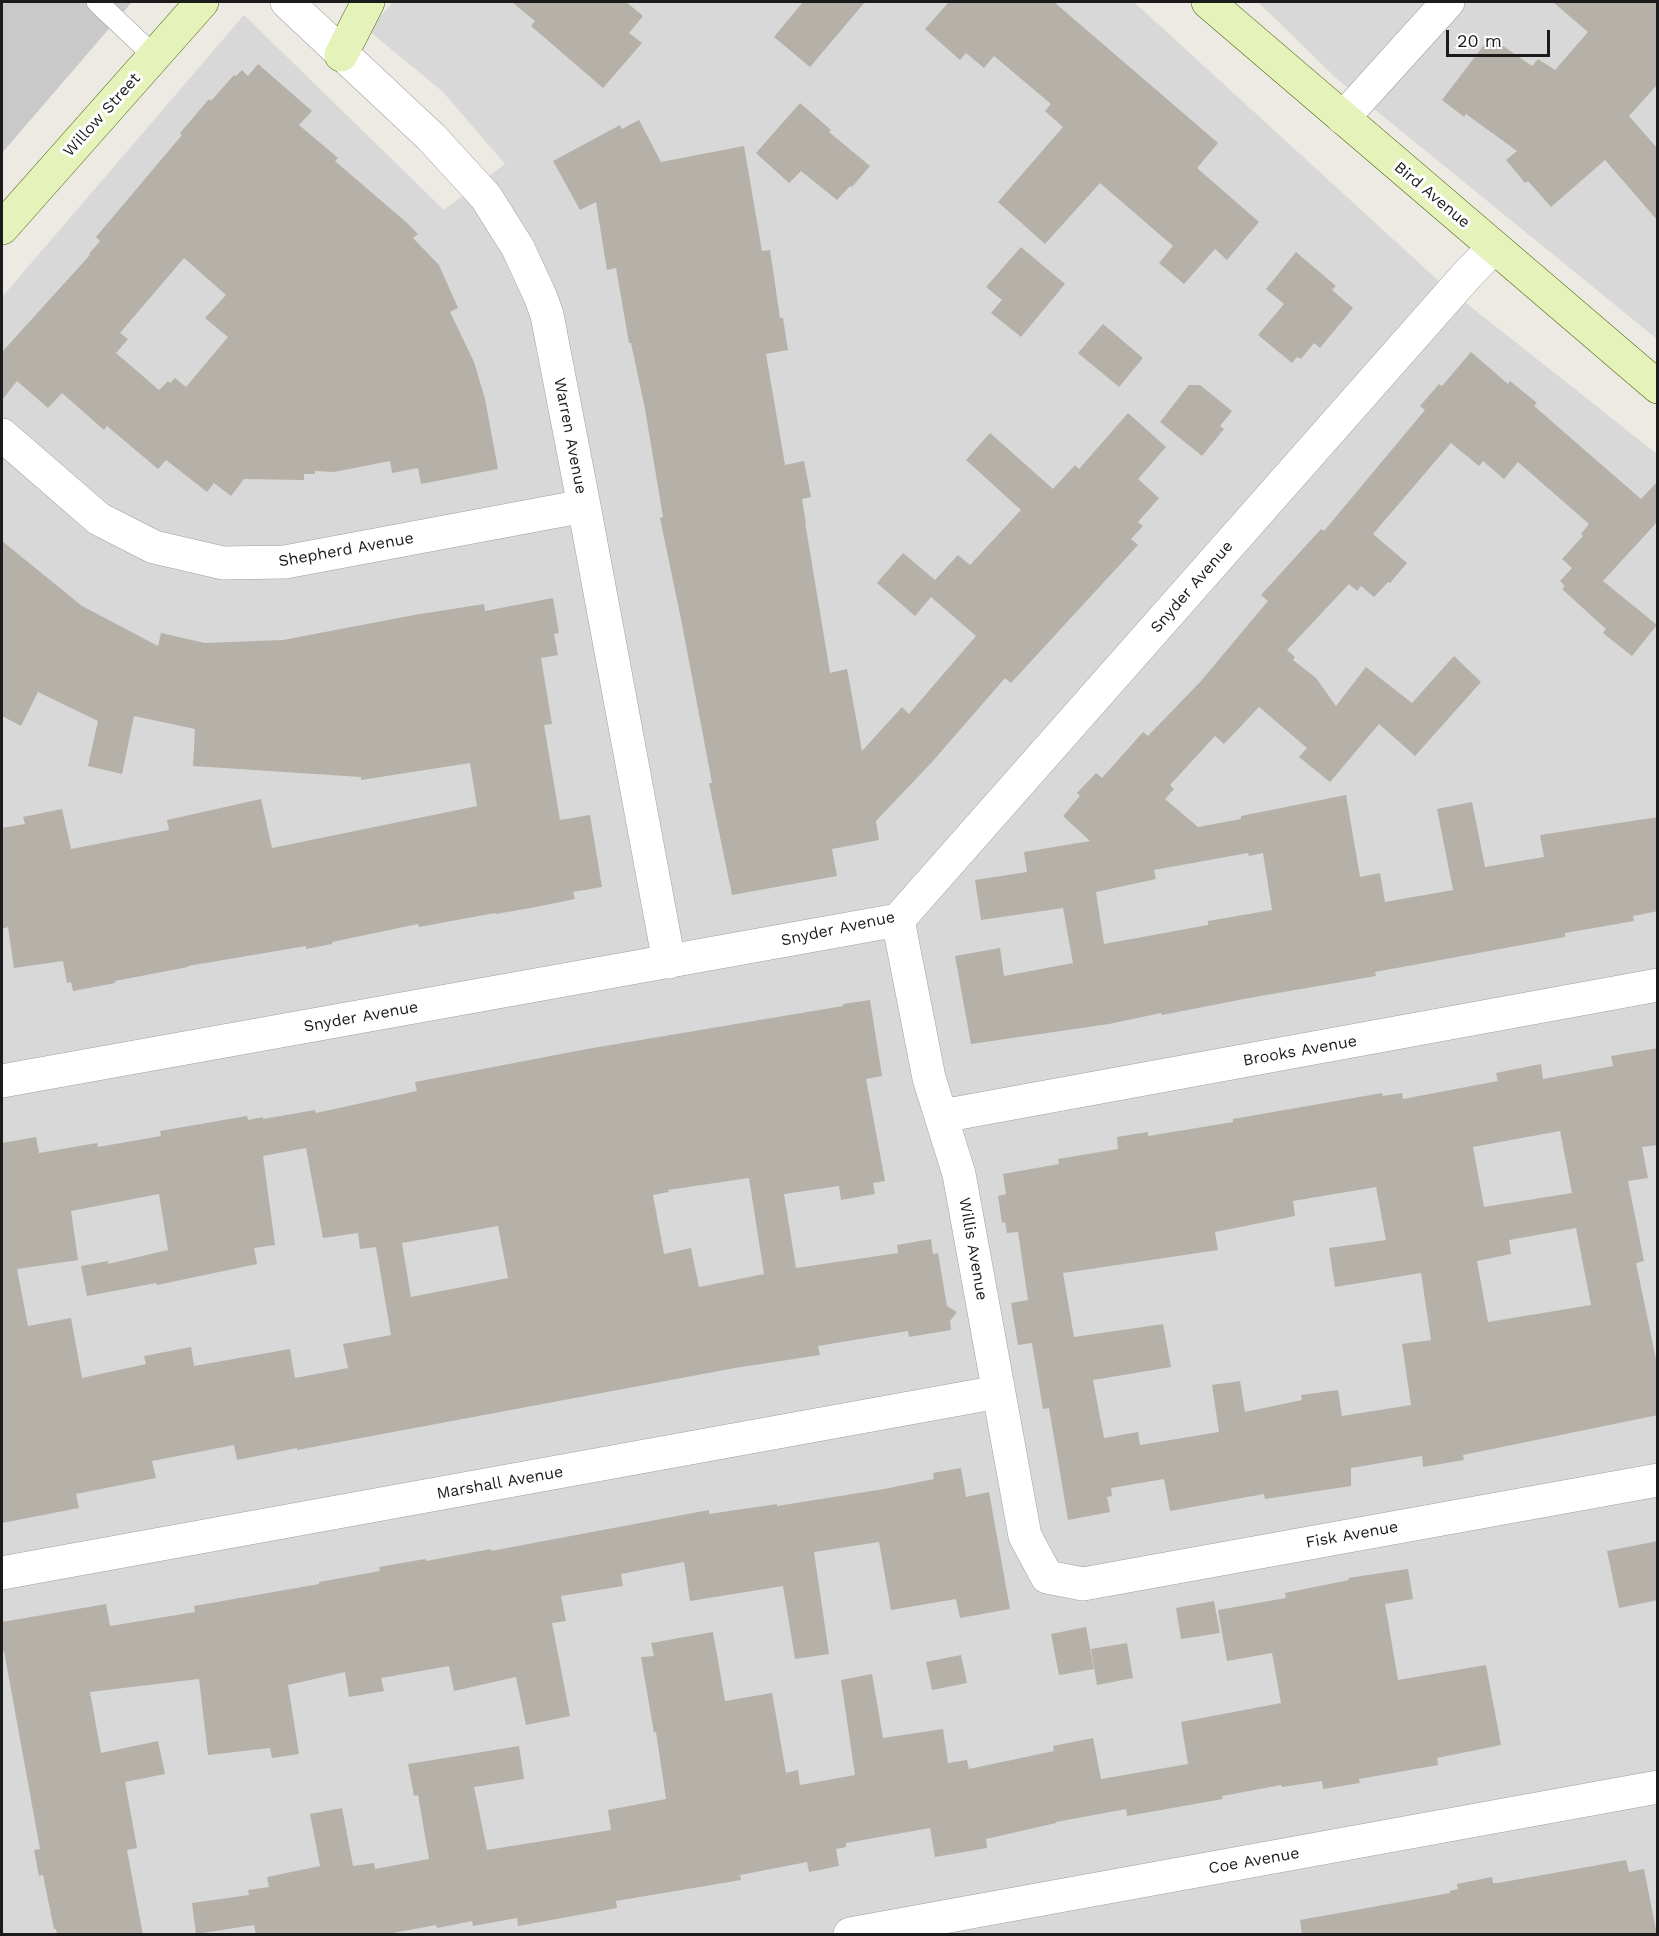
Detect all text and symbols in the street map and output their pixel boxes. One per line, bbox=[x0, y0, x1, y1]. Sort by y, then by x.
scale bar bbox=[1449, 18, 1552, 56]
text: 20 m bbox=[1457, 30, 1502, 51]
street label: Willow Street bbox=[59, 69, 145, 161]
street label: Bird Avenue bbox=[1390, 158, 1474, 232]
street label: Warren Avenue bbox=[549, 376, 591, 496]
street label: Shepherd Avenue bbox=[277, 529, 415, 571]
street label: Snyder Avenue bbox=[1147, 537, 1237, 637]
street label: Snyder Avenue bbox=[779, 908, 897, 950]
street label: Snyder Avenue bbox=[302, 997, 420, 1037]
street label: Brooks Avenue bbox=[1242, 1032, 1358, 1070]
street label: Willis Avenue bbox=[955, 1196, 991, 1302]
street label: Marshall Avenue bbox=[435, 1462, 565, 1504]
street label: Fisk Avenue bbox=[1304, 1517, 1400, 1553]
street label: Coe Avenue bbox=[1207, 1844, 1301, 1878]

